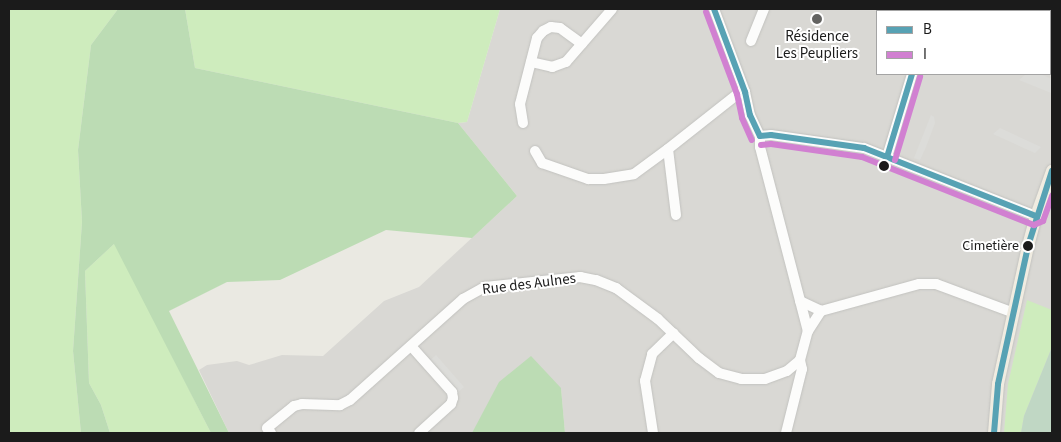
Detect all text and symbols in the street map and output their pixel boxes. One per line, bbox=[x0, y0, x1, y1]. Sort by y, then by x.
legend bbox=[876, 10, 1051, 75]
marker: Résidence Les Peupliers bbox=[811, 13, 823, 25]
text: B bbox=[923, 19, 932, 40]
place label: Résidence Les Peupliers bbox=[776, 27, 858, 62]
text: I bbox=[923, 44, 927, 65]
unlabelled marker bbox=[879, 161, 889, 171]
place label: Cimetière bbox=[962, 238, 1019, 254]
marker: Cimetière bbox=[1023, 241, 1033, 251]
street label: Rue des Aulnes bbox=[481, 269, 577, 299]

